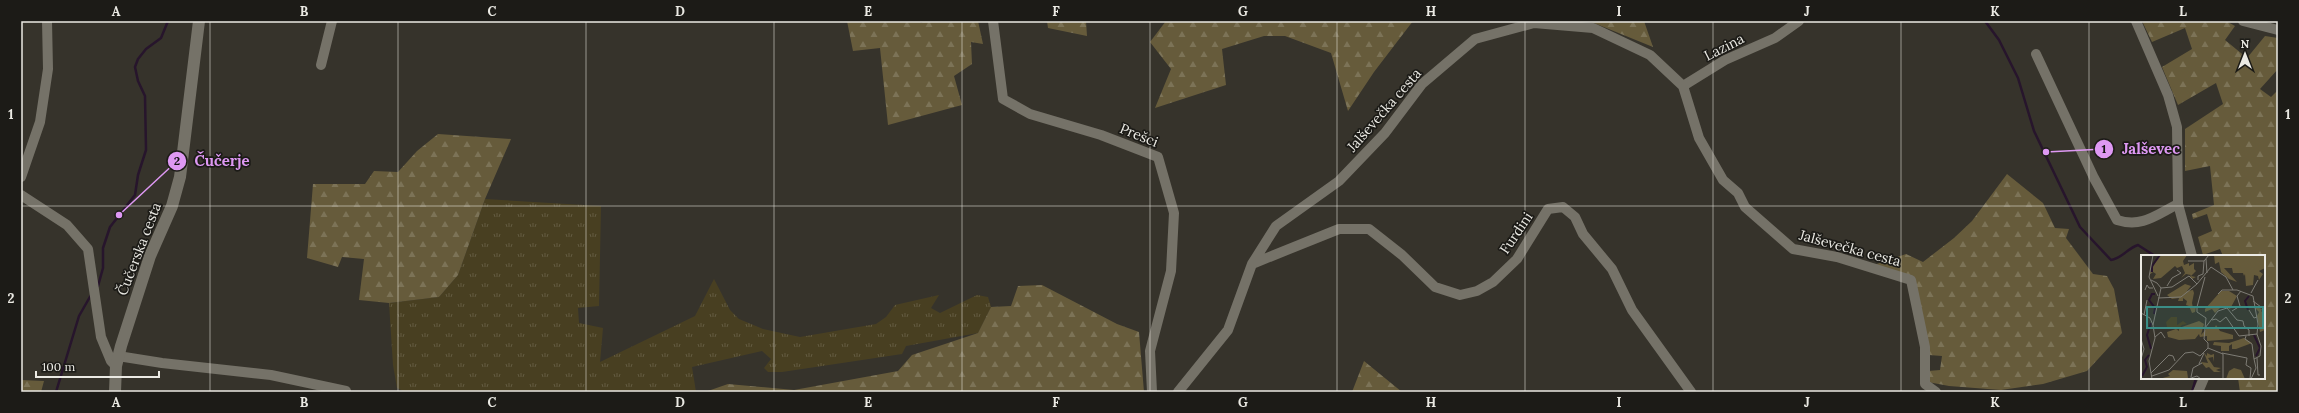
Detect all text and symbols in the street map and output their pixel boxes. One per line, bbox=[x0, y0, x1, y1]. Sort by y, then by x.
text: A bbox=[112, 3, 121, 20]
text: B bbox=[300, 3, 309, 20]
text: C bbox=[488, 3, 497, 20]
text: D bbox=[675, 3, 685, 20]
text: E bbox=[864, 3, 872, 20]
text: F bbox=[1052, 3, 1060, 20]
text: G bbox=[1238, 3, 1248, 20]
text: H bbox=[1426, 3, 1436, 20]
text: I bbox=[1616, 3, 1622, 20]
text: J bbox=[1804, 3, 1810, 20]
text: K bbox=[1990, 3, 2000, 20]
text: L bbox=[2179, 3, 2187, 20]
street label: Lazina bbox=[1701, 29, 1747, 65]
north arrow bbox=[2225, 34, 2265, 74]
text: N bbox=[2241, 37, 2250, 51]
street label: Jalševečka cesta bbox=[1342, 65, 1425, 156]
text: 1 bbox=[8, 106, 14, 123]
text: 1 bbox=[2285, 106, 2291, 123]
street label: Prešci bbox=[1117, 119, 1161, 151]
callout: Jalševec bbox=[2094, 136, 2188, 163]
text: Jalševec bbox=[2122, 139, 2180, 158]
text: 1 bbox=[2102, 141, 2107, 156]
callout: Čučerje bbox=[167, 147, 258, 174]
text: Čučerje bbox=[194, 150, 250, 170]
text: 2 bbox=[174, 153, 180, 168]
street label: Čučerska cesta bbox=[113, 200, 165, 298]
street label: Furdini bbox=[1496, 209, 1537, 257]
street label: Jalševečka cesta bbox=[1796, 226, 1903, 270]
inset map bbox=[2141, 255, 2265, 379]
text: 2 bbox=[8, 290, 15, 307]
text: 2 bbox=[2285, 290, 2292, 307]
scale bar bbox=[36, 353, 159, 379]
text: 100 m bbox=[42, 359, 75, 374]
text: A bbox=[112, 394, 121, 411]
text: B bbox=[300, 394, 309, 411]
text: C bbox=[488, 394, 497, 411]
text: D bbox=[675, 394, 685, 411]
text: E bbox=[864, 394, 872, 411]
text: F bbox=[1052, 394, 1060, 411]
text: G bbox=[1238, 394, 1248, 411]
text: H bbox=[1426, 394, 1436, 411]
text: I bbox=[1616, 394, 1622, 411]
text: J bbox=[1804, 394, 1810, 411]
text: K bbox=[1990, 394, 2000, 411]
text: L bbox=[2179, 394, 2187, 411]

